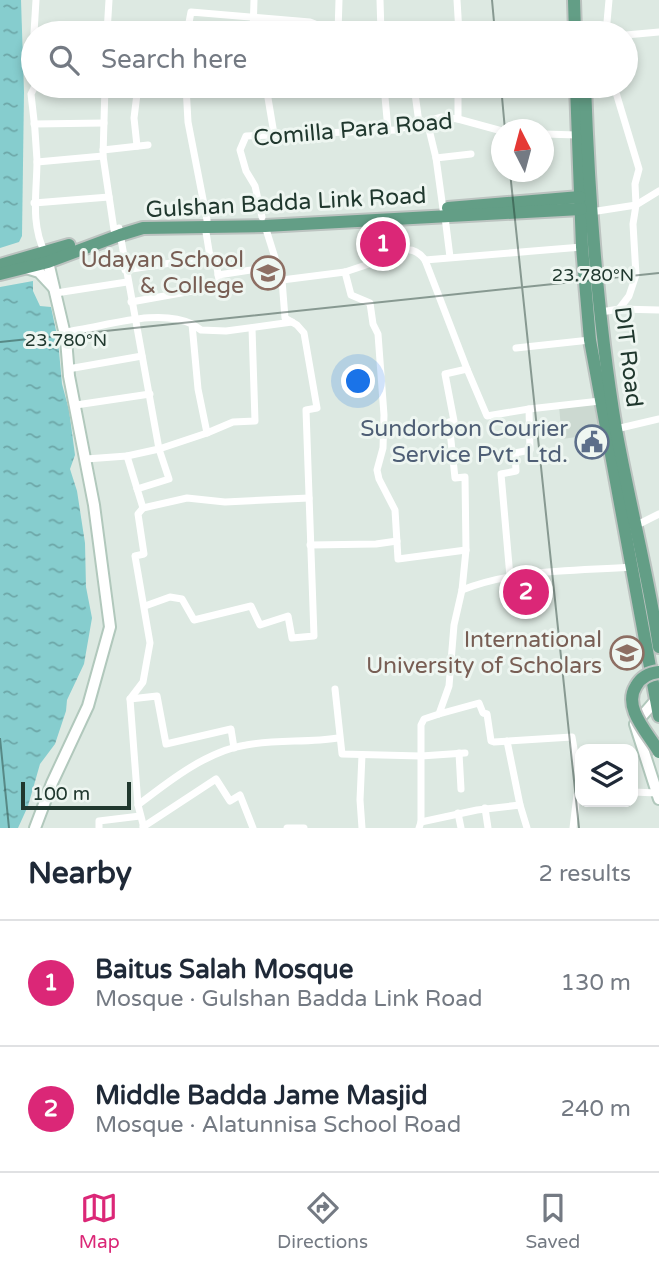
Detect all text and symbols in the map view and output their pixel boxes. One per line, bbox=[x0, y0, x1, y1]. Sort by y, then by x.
search box bbox=[21, 21, 638, 98]
icon: search bbox=[45, 41, 83, 79]
text: Search here bbox=[101, 44, 247, 75]
street label: Comilla Para Road bbox=[252, 107, 454, 153]
north arrow bbox=[491, 119, 554, 182]
street label: Gulshan Badda Link Road bbox=[145, 182, 427, 224]
pin: 1 bbox=[360, 218, 406, 270]
place label: Udayan School & College bbox=[80, 246, 244, 300]
school or university icon: Udayan School & College bbox=[249, 254, 287, 292]
text: 23.780°N bbox=[552, 264, 634, 286]
street label: DIT Road bbox=[608, 305, 648, 409]
text: 23.780°N bbox=[25, 329, 107, 351]
your location bbox=[341, 364, 375, 398]
place label: Sundorbon Courier Service Pvt. Ltd. bbox=[360, 415, 568, 469]
public building icon: Sundorbon Courier Service Pvt. Ltd. bbox=[573, 423, 611, 461]
pin: 2 bbox=[503, 566, 549, 618]
place label: International University of Scholars bbox=[366, 626, 602, 680]
school or university icon: International University of Scholars bbox=[608, 634, 646, 672]
map controls bbox=[575, 744, 638, 807]
button: layers bbox=[575, 744, 638, 807]
scale bar bbox=[21, 779, 131, 811]
text: 100 m bbox=[32, 783, 90, 805]
text: Nearby bbox=[28, 855, 132, 892]
text: 2 results bbox=[538, 860, 631, 888]
text: Baitus Salah Mosque bbox=[95, 954, 353, 985]
text: 1 bbox=[44, 969, 58, 997]
text: 130 m bbox=[561, 969, 631, 997]
text: Mosque · Gulshan Badda Link Road bbox=[95, 985, 483, 1013]
text: Middle Badda Jame Masjid bbox=[95, 1080, 428, 1111]
text: 2 bbox=[44, 1095, 58, 1123]
text: 240 m bbox=[561, 1095, 631, 1123]
text: Mosque · Alatunnisa School Road bbox=[95, 1111, 461, 1139]
tab: Map bbox=[79, 1189, 120, 1253]
tab: Directions bbox=[277, 1189, 368, 1253]
tab: Saved bbox=[525, 1189, 580, 1253]

